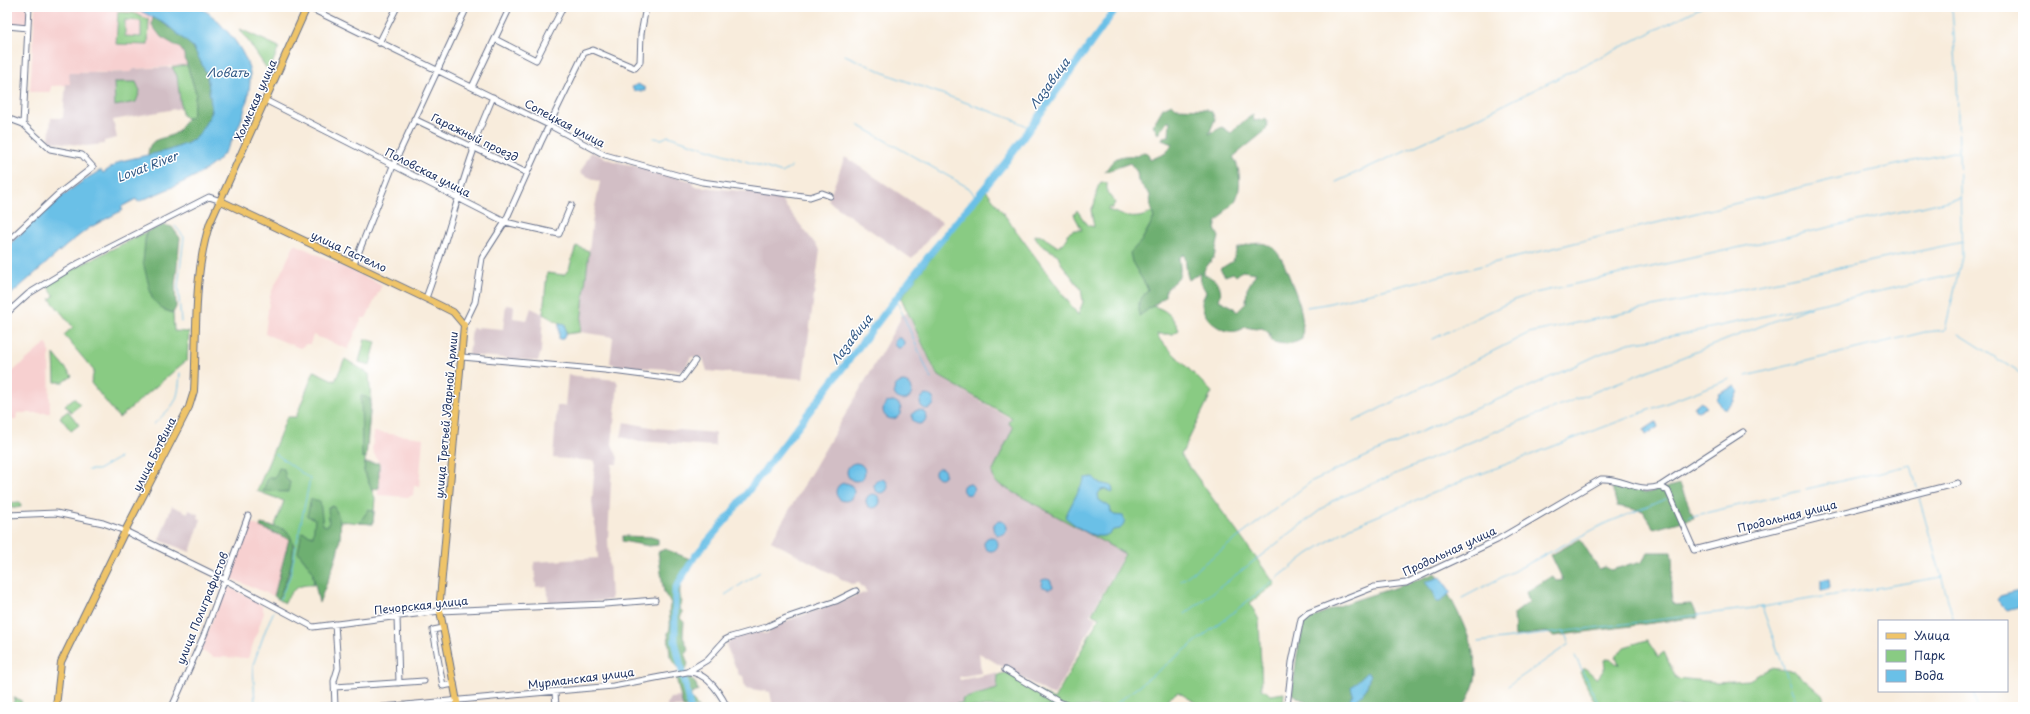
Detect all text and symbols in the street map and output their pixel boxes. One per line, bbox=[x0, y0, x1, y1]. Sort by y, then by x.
water label: Лазавица bbox=[1024, 53, 1074, 112]
street label: Холмская улица bbox=[229, 56, 281, 144]
water label: Ловать bbox=[207, 63, 250, 81]
street label: Сопецкая улица bbox=[522, 95, 608, 151]
street label: Гаражный проезд bbox=[429, 109, 521, 165]
street label: Половская улица bbox=[382, 143, 474, 201]
water label: Lovat River bbox=[114, 146, 182, 186]
street label: улица Гастелло bbox=[308, 226, 390, 276]
water label: Лазавица bbox=[826, 310, 877, 368]
street label: улица Третьей Ударной Армии bbox=[430, 331, 462, 499]
street label: улица Ботвина bbox=[128, 414, 180, 494]
street label: Продольная улица bbox=[1736, 495, 1838, 537]
street label: Продольная улица bbox=[1399, 522, 1499, 580]
street label: улица Полиграфистов bbox=[172, 549, 232, 667]
street label: Печорская улица bbox=[373, 592, 469, 618]
legend bbox=[1878, 620, 2008, 692]
text: Улица bbox=[1914, 626, 1950, 644]
text: Парк bbox=[1914, 646, 1946, 664]
street label: Мурманская улица bbox=[527, 663, 635, 693]
text: Вода bbox=[1914, 666, 1944, 684]

